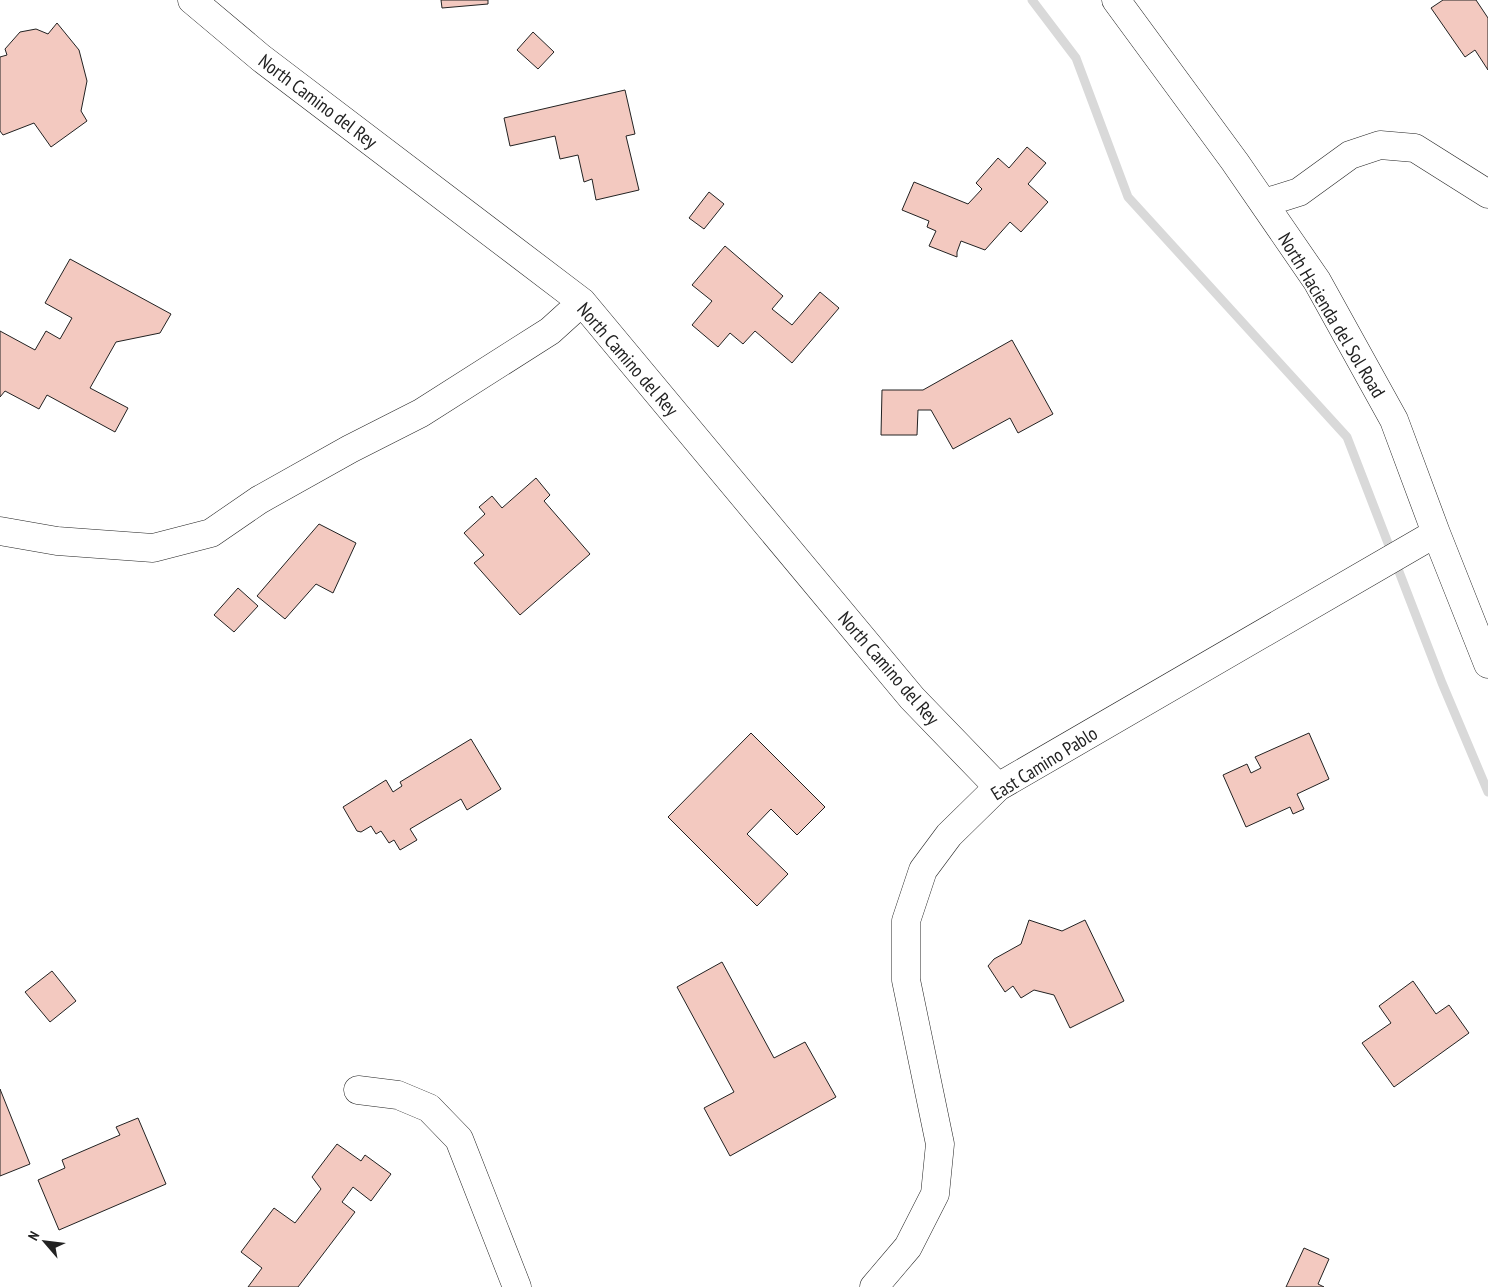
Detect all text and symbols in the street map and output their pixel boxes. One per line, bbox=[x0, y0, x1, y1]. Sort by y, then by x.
street label: North Camino del Rey bbox=[254, 49, 383, 154]
street label: North Hacienda del Sol Road bbox=[1273, 228, 1391, 402]
street label: North Camino del Rey bbox=[572, 297, 684, 421]
street label: North Camino del Rey bbox=[833, 606, 945, 730]
street label: East Camino Pablo bbox=[986, 721, 1102, 805]
north arrow bbox=[20, 1217, 70, 1267]
text: N bbox=[24, 1228, 43, 1243]

